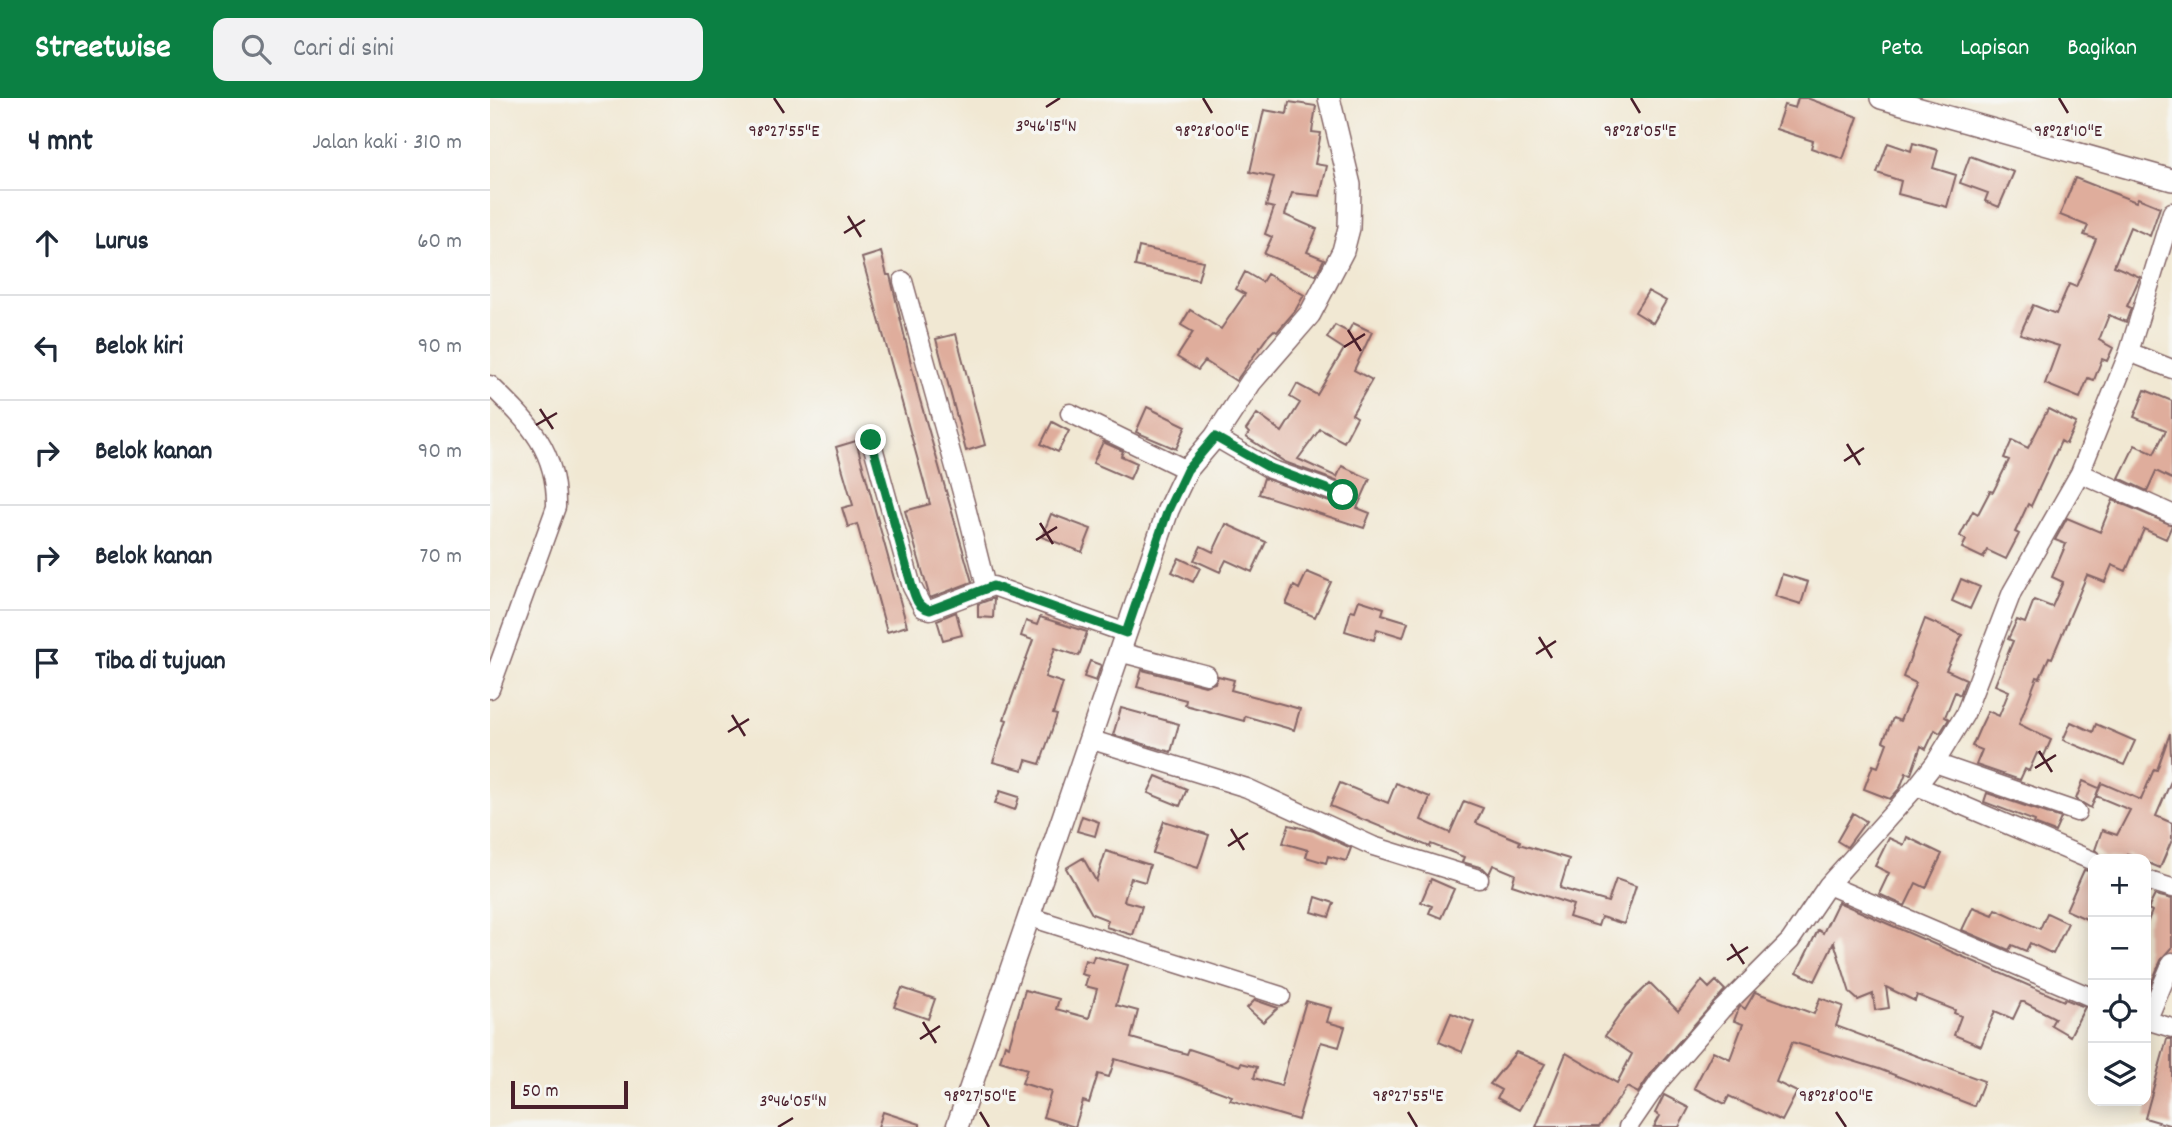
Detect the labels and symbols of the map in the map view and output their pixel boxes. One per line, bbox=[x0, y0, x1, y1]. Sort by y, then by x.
text: 3°46'15"N bbox=[1015, 115, 1077, 140]
text: 98°27'55"E bbox=[749, 120, 819, 145]
text: 98°28'00"E bbox=[1175, 120, 1249, 145]
text: 98°28'05"E bbox=[1604, 120, 1676, 145]
text: 98°28'10"E bbox=[2034, 120, 2102, 145]
route end bbox=[855, 424, 886, 455]
route start bbox=[1327, 479, 1358, 510]
scale bar bbox=[511, 1078, 628, 1110]
text: 98°27'50"E bbox=[944, 1085, 1016, 1110]
text: 98°27'55"E bbox=[1373, 1085, 1443, 1110]
text: 98°28'00"E bbox=[1799, 1085, 1873, 1110]
text: 3°46'05"N bbox=[759, 1090, 827, 1115]

